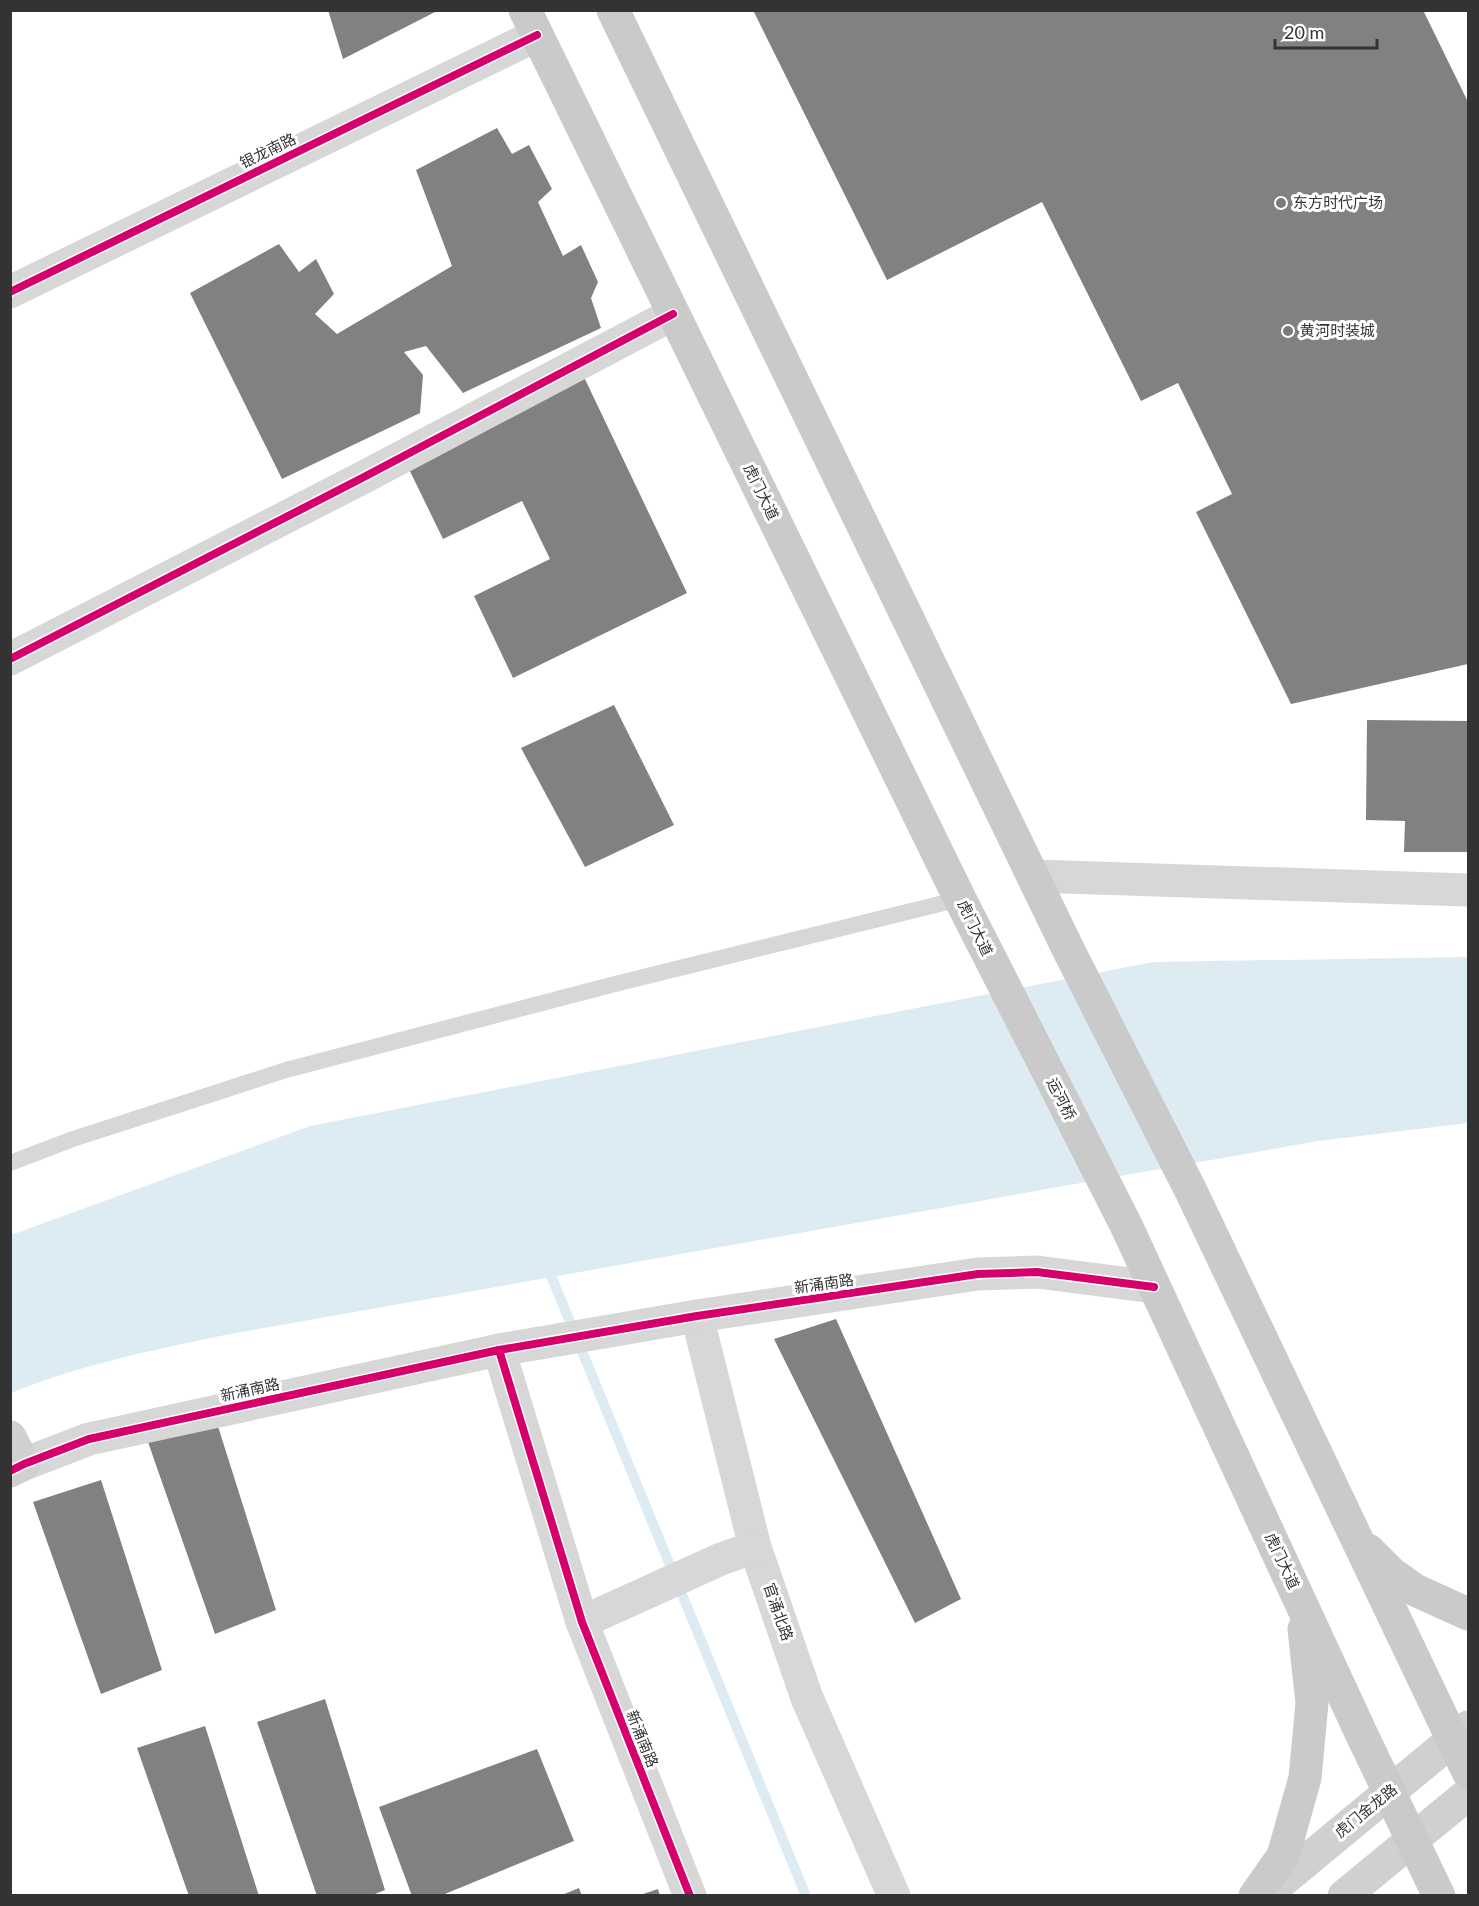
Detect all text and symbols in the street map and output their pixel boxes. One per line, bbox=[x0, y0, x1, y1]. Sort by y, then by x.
scale bar bbox=[1275, 12, 1377, 50]
text: 20 m bbox=[1284, 21, 1324, 43]
street label: 银龙南路 bbox=[237, 129, 298, 171]
place label: 东方时代广场 bbox=[1293, 193, 1383, 211]
marker: 东方时代广场 bbox=[1274, 196, 1288, 210]
place label: 黄河时装城 bbox=[1300, 321, 1375, 339]
marker: 黄河时装城 bbox=[1281, 324, 1295, 338]
street label: 虎门大道 bbox=[741, 461, 783, 522]
street label: 虎门大道 bbox=[955, 897, 997, 958]
street label: 运河桥 bbox=[1044, 1074, 1080, 1123]
street label: 新涌南路 bbox=[793, 1270, 855, 1296]
street label: 新涌南路 bbox=[219, 1374, 281, 1404]
street label: 虎门大道 bbox=[1262, 1530, 1304, 1592]
street label: 官涌北路 bbox=[761, 1580, 797, 1643]
street label: 新涌南路 bbox=[623, 1707, 663, 1770]
street label: 虎门金龙路 bbox=[1331, 1780, 1400, 1841]

